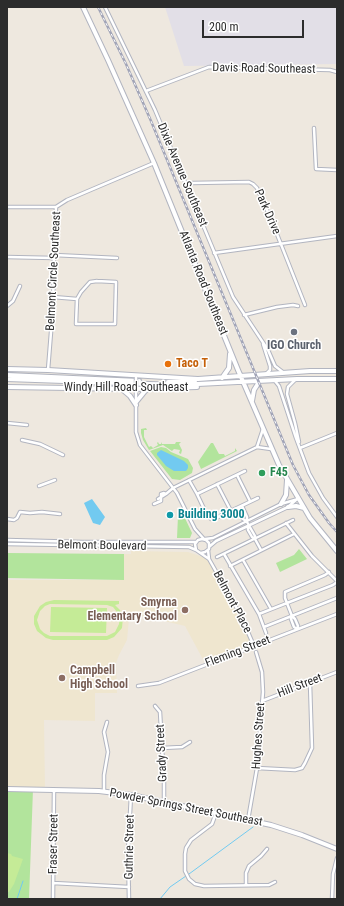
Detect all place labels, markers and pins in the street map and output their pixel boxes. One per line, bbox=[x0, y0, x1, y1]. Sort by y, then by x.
marker: IGO Church bbox=[289, 327, 299, 337]
place label: IGO Church bbox=[267, 339, 321, 353]
place label: Taco T bbox=[176, 357, 208, 371]
marker: Taco T bbox=[163, 359, 173, 369]
place label: F45 bbox=[270, 466, 288, 480]
marker: F45 bbox=[257, 468, 267, 478]
place label: Building 3000 bbox=[178, 508, 245, 522]
marker: Building 3000 bbox=[165, 510, 175, 520]
place label: Smyrna Elementary School bbox=[87, 596, 177, 624]
marker: Smyrna Elementary School bbox=[180, 605, 190, 615]
place label: Campbell High School bbox=[70, 664, 128, 692]
marker: Campbell High School bbox=[57, 673, 67, 683]

